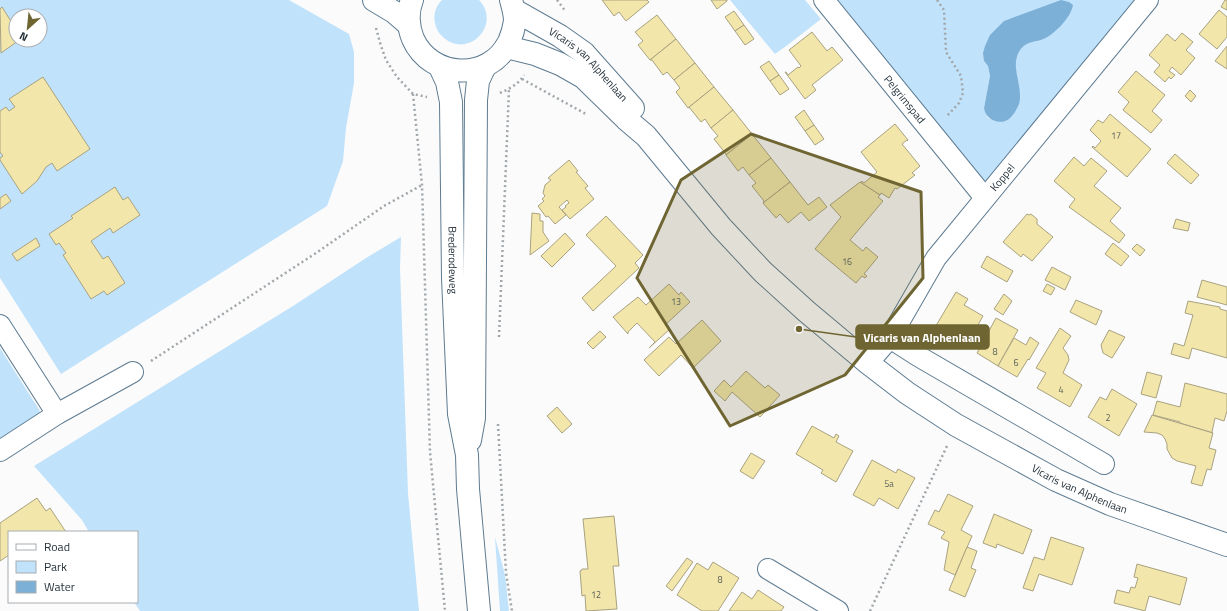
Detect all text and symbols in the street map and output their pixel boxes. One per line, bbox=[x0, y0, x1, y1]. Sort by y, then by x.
north arrow bbox=[8, 8, 48, 48]
street label: Vicaris van Alphenlaan bbox=[546, 23, 632, 105]
text: N bbox=[16, 28, 30, 46]
street label: Pelgrimspad bbox=[880, 72, 929, 127]
house number: 17 bbox=[1111, 129, 1121, 142]
street label: Koppel bbox=[986, 160, 1019, 195]
street label: Brederodeweg bbox=[444, 226, 462, 295]
house number: 16 bbox=[842, 255, 852, 268]
house number: 13 bbox=[671, 295, 681, 308]
callout: Vicaris van Alphenlaan bbox=[856, 325, 989, 349]
text: Vicaris van Alphenlaan bbox=[863, 328, 981, 347]
house number: 8 bbox=[992, 345, 998, 358]
house number: 6 bbox=[1013, 356, 1019, 369]
house number: 4 bbox=[1058, 383, 1064, 396]
house number: 2 bbox=[1105, 411, 1111, 424]
street label: Vicaris van Alphenlaan bbox=[1029, 460, 1130, 518]
house number: 5a bbox=[884, 477, 894, 490]
legend bbox=[8, 531, 138, 603]
text: Road bbox=[44, 537, 70, 556]
text: Park bbox=[44, 557, 67, 576]
house number: 8 bbox=[717, 573, 723, 586]
text: Water bbox=[44, 577, 75, 596]
house number: 12 bbox=[591, 588, 601, 601]

